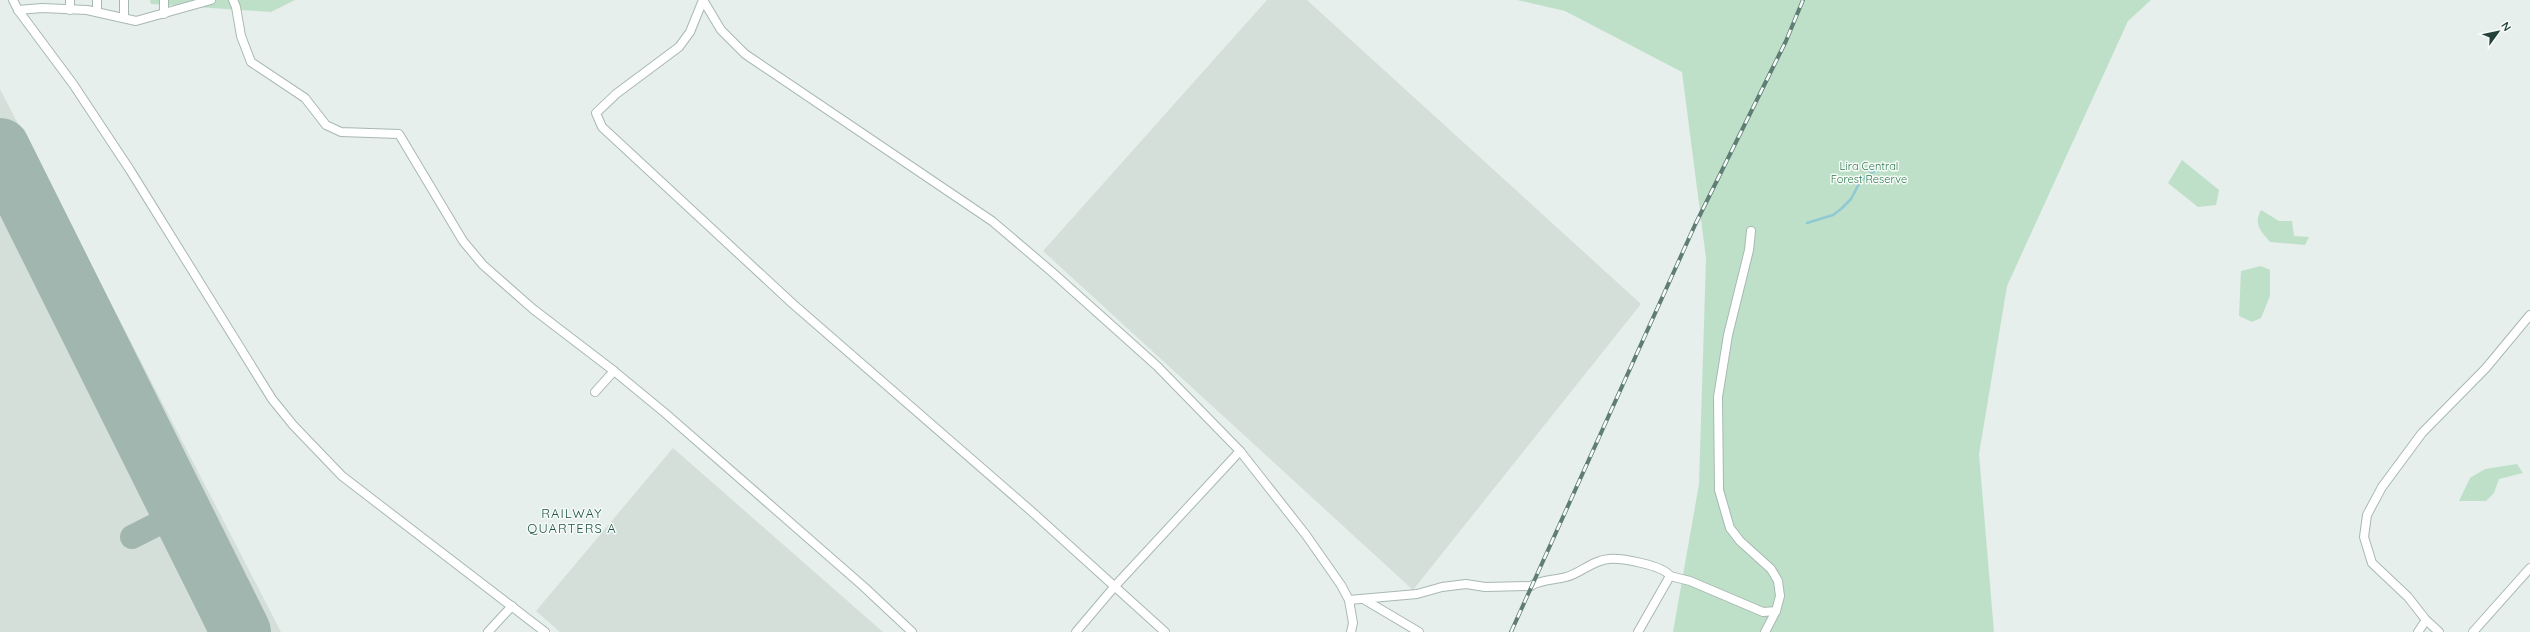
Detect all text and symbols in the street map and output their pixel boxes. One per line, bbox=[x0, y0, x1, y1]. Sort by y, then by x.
north arrow bbox=[2478, 12, 2518, 52]
text: N bbox=[2498, 19, 2514, 34]
park label: Lira Central Forest Reserve bbox=[1831, 159, 1907, 186]
district label: RAILWAY QUARTERS A bbox=[527, 505, 617, 536]

